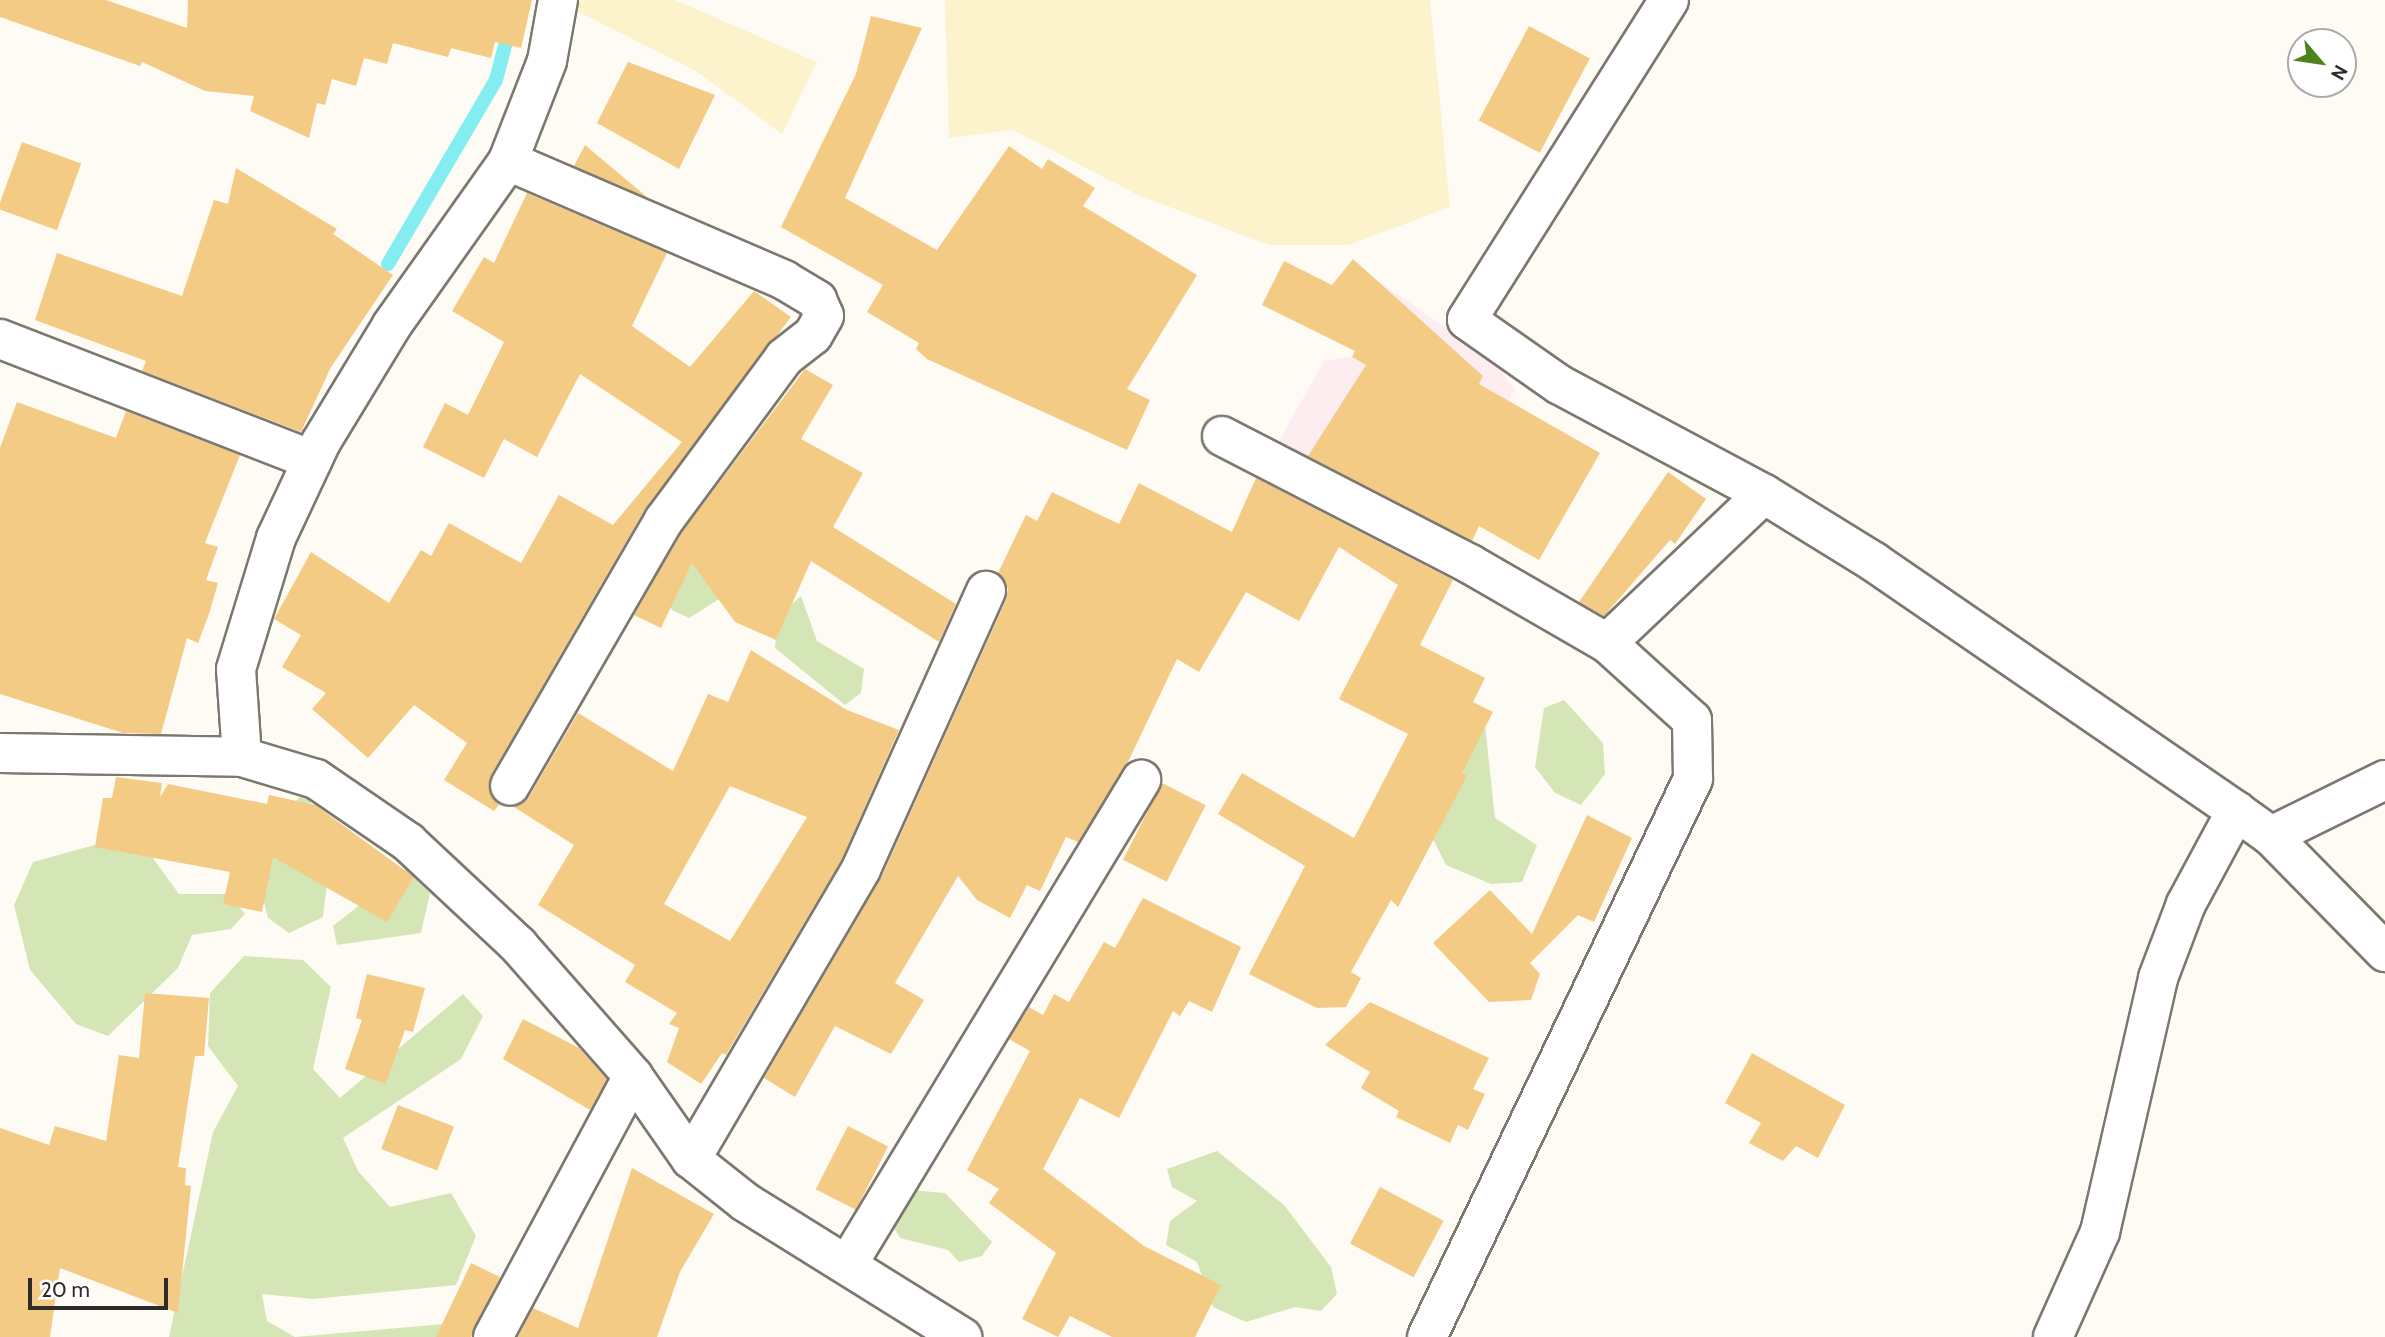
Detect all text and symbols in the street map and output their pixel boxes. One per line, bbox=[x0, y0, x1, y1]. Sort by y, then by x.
north arrow bbox=[2287, 28, 2357, 98]
text: N bbox=[2326, 61, 2352, 84]
scale bar bbox=[32, 1264, 172, 1308]
text: 20 m bbox=[41, 1277, 90, 1302]

